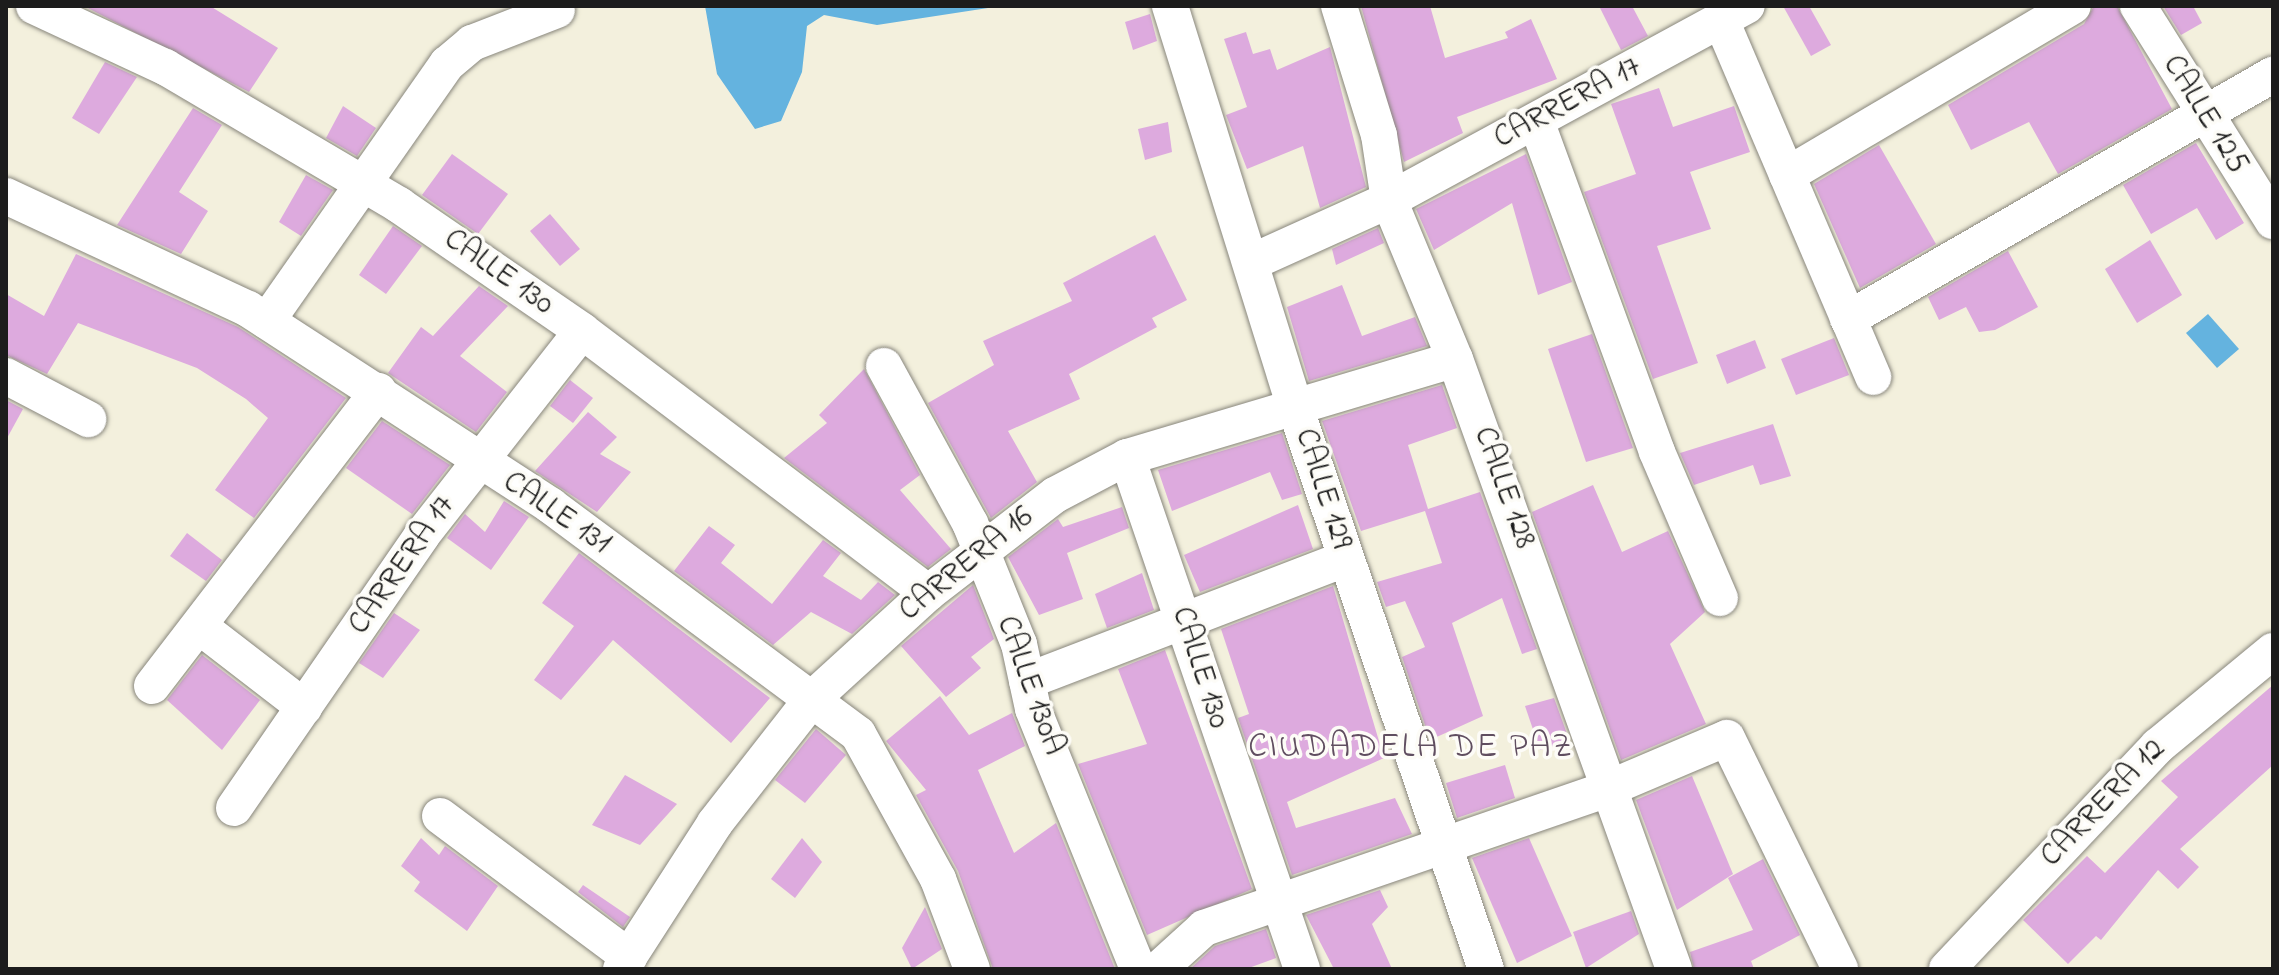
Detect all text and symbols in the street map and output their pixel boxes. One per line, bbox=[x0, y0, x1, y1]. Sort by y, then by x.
street label: CARRERA 17 bbox=[1488, 49, 1648, 159]
street label: CALLE 125 bbox=[2153, 49, 2255, 181]
street label: CALLE 130 bbox=[436, 221, 560, 325]
street label: CALLE 128 bbox=[1463, 422, 1543, 554]
street label: CALLE 129 bbox=[1285, 424, 1359, 554]
street label: CALLE 131 bbox=[495, 464, 617, 564]
street label: CARRERA 17 bbox=[341, 489, 465, 643]
street label: CARRERA 16 bbox=[892, 499, 1042, 631]
street label: CALLE 130 bbox=[1161, 602, 1237, 734]
street label: CALLE 130A bbox=[986, 611, 1072, 761]
district label: CIUDADELA DE PAZ bbox=[1248, 729, 1574, 769]
street label: CARRERA 12 bbox=[2033, 732, 2175, 876]

